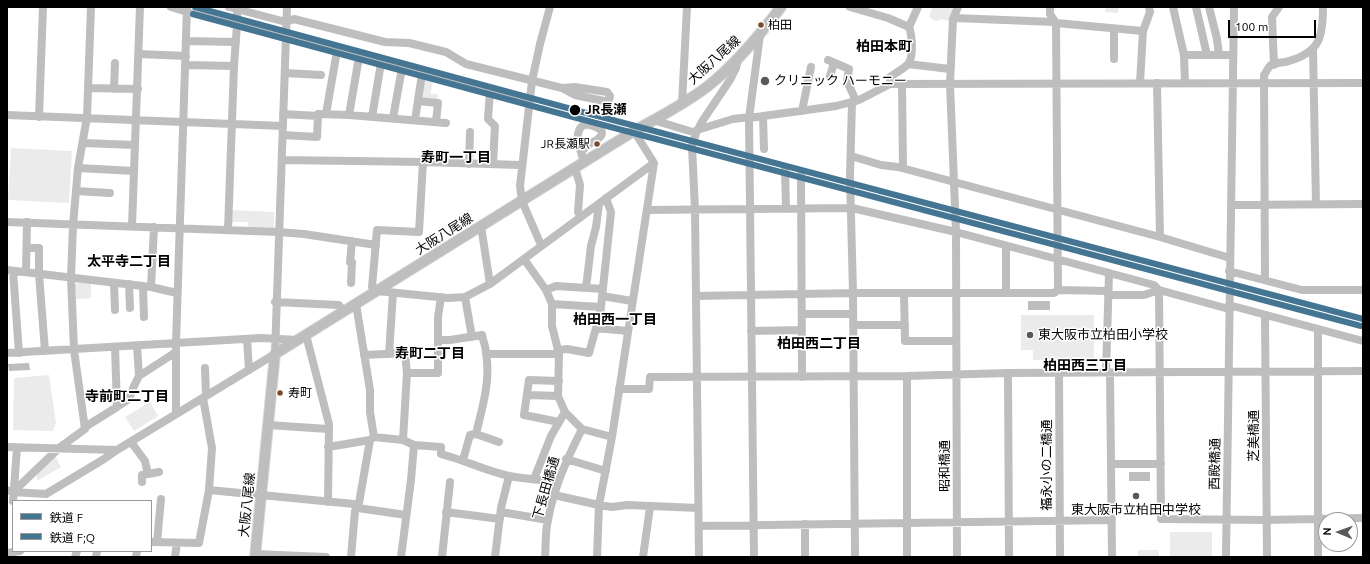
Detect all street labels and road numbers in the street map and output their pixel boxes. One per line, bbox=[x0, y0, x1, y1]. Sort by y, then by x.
street label: 大阪八尾線 bbox=[685, 32, 743, 88]
street label: 大阪八尾線 bbox=[412, 210, 476, 258]
street label: 芝美橋通 bbox=[1246, 410, 1262, 462]
street label: 福永小の二橋通 bbox=[1039, 420, 1055, 510]
street label: 西殿橋通 bbox=[1207, 438, 1223, 490]
street label: 昭和橋通 bbox=[937, 440, 953, 492]
street label: 下長田橋通 bbox=[530, 455, 562, 521]
street label: 大阪八尾線 bbox=[236, 472, 258, 538]

